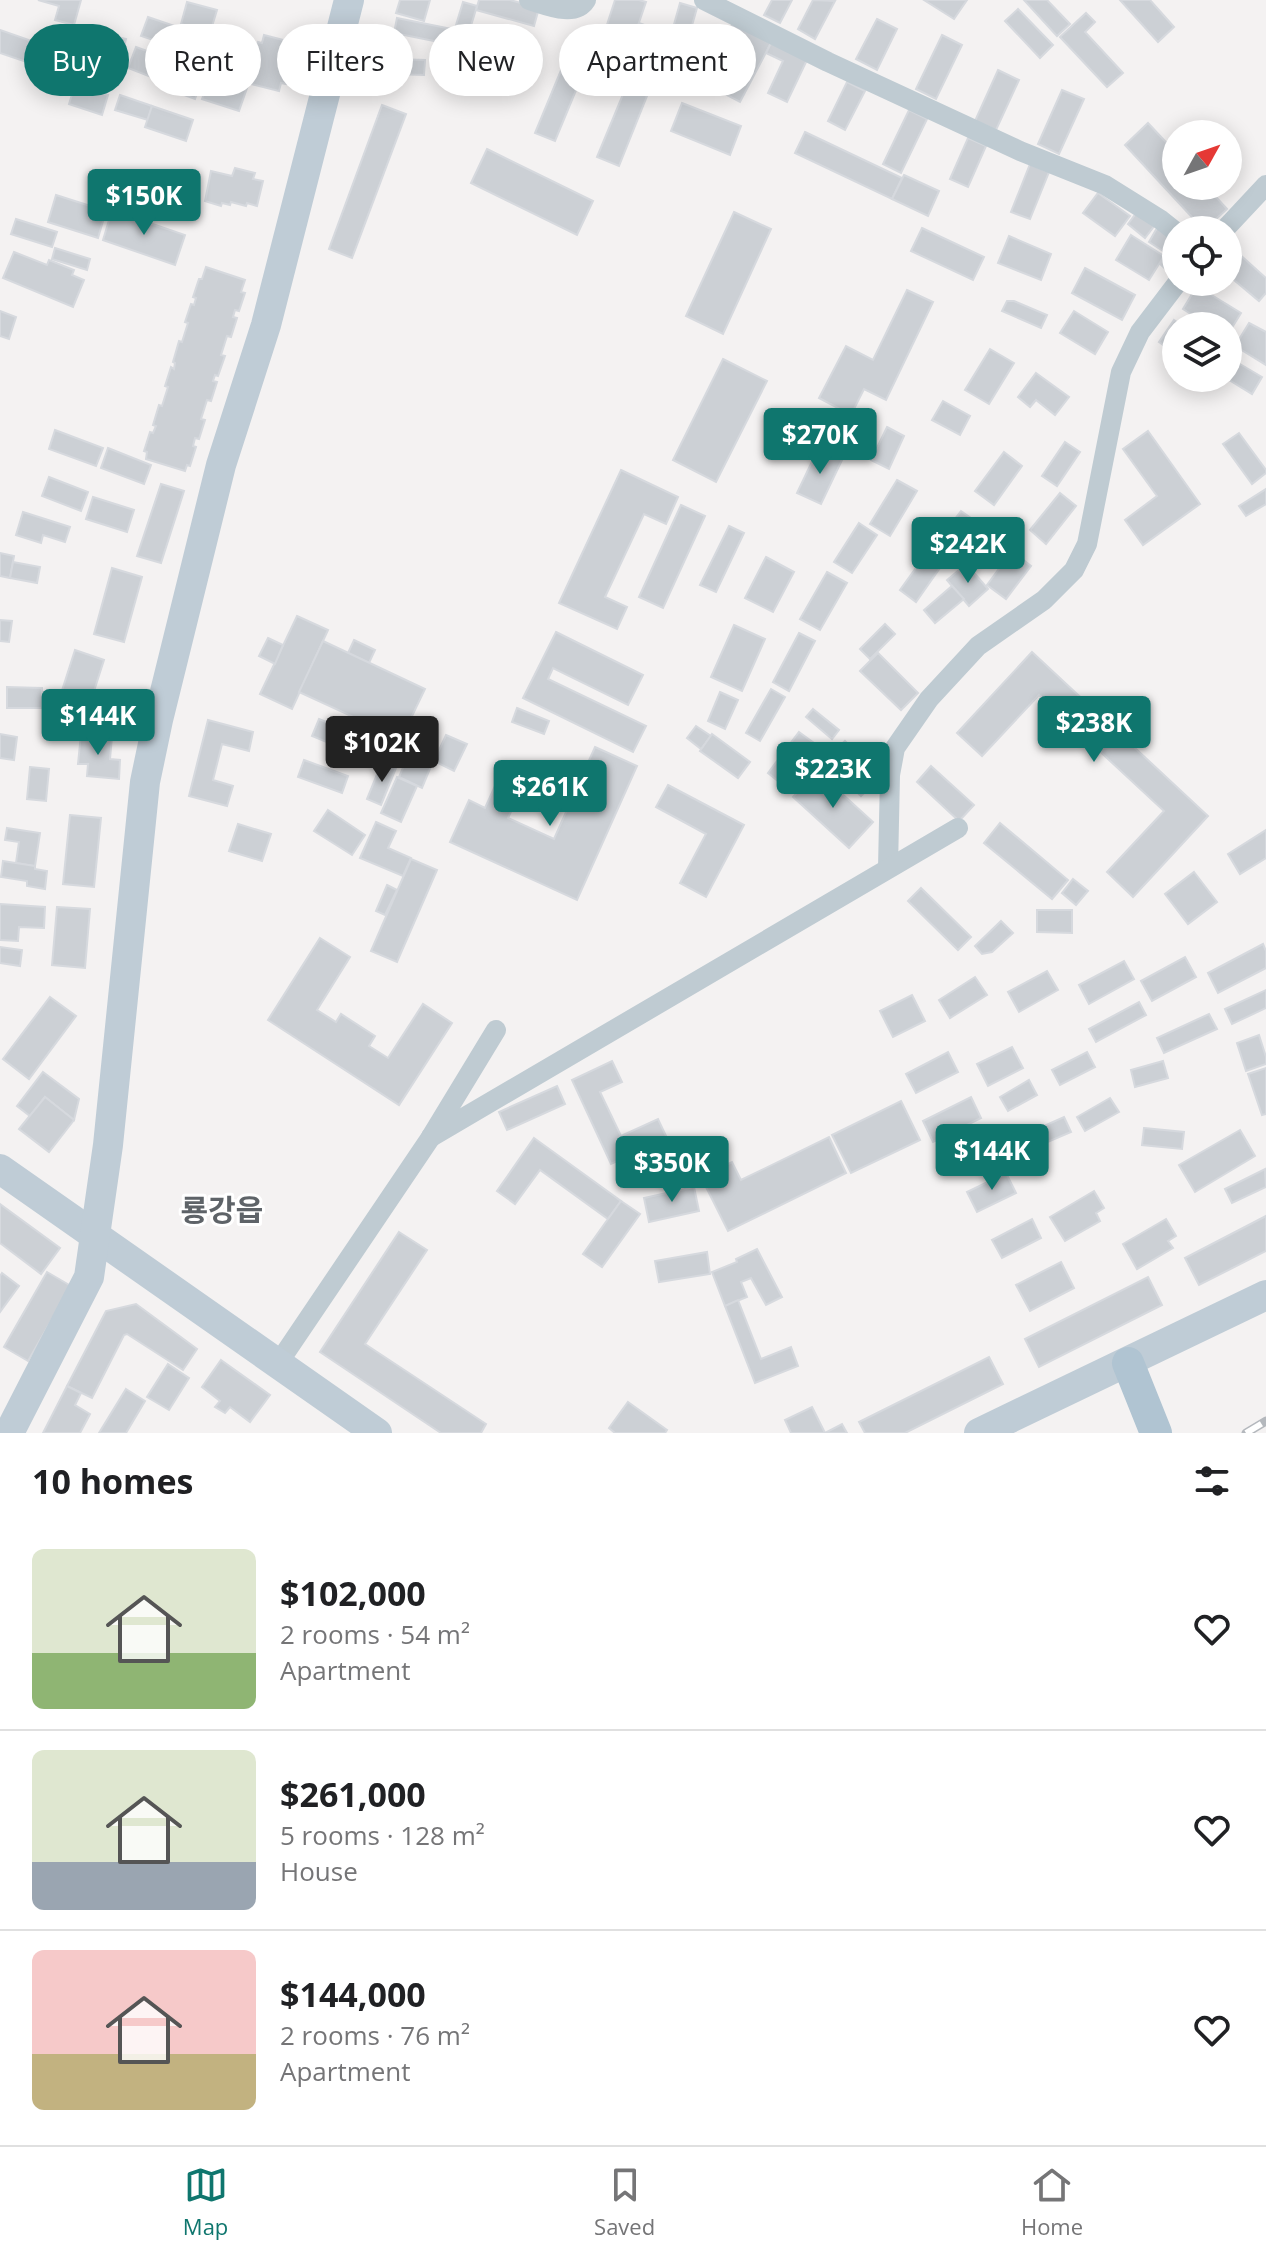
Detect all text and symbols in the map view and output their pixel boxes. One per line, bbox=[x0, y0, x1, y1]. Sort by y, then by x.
chip: Buy bbox=[24, 24, 129, 96]
chip: Rent bbox=[145, 24, 261, 96]
chip: Filters bbox=[277, 24, 413, 96]
chip: New bbox=[429, 24, 543, 96]
chip: Apartment bbox=[559, 24, 756, 96]
north arrow bbox=[1162, 120, 1242, 200]
map controls bbox=[1162, 120, 1242, 392]
pin: $150K bbox=[88, 169, 200, 237]
text: $150K bbox=[106, 177, 182, 213]
button: locate bbox=[1162, 216, 1242, 296]
button: layers bbox=[1162, 312, 1242, 392]
pin: $270K bbox=[764, 408, 876, 476]
text: $270K bbox=[782, 416, 858, 452]
pin: $242K bbox=[912, 517, 1024, 585]
text: $242K bbox=[930, 525, 1006, 561]
pin: $144K bbox=[42, 689, 154, 757]
pin: $238K bbox=[1038, 696, 1150, 764]
text: $144K bbox=[60, 697, 136, 733]
text: $238K bbox=[1056, 704, 1132, 740]
pin: $102K bbox=[326, 716, 438, 784]
text: $102K bbox=[344, 724, 420, 760]
pin: $223K bbox=[777, 742, 889, 810]
text: $223K bbox=[795, 750, 871, 786]
pin: $261K bbox=[494, 760, 606, 828]
text: $261K bbox=[512, 768, 588, 804]
pin: $144K bbox=[936, 1124, 1048, 1192]
text: $144K bbox=[954, 1132, 1030, 1168]
pin: $350K bbox=[616, 1136, 728, 1204]
text: $350K bbox=[634, 1144, 710, 1180]
district label: 룡강읍 bbox=[181, 1189, 263, 1230]
text: 10 homes bbox=[32, 1458, 193, 1504]
icon: filters bbox=[1190, 1459, 1234, 1503]
text: $102,000 bbox=[280, 1570, 426, 1616]
icon: home bbox=[96, 1581, 192, 1677]
icon: heart bbox=[1190, 1607, 1234, 1651]
text: 2 rooms · 54 m² bbox=[280, 1616, 470, 1652]
text: Apartment bbox=[280, 1652, 411, 1688]
text: $261,000 bbox=[280, 1771, 426, 1817]
icon: home bbox=[96, 1782, 192, 1878]
icon: heart bbox=[1190, 1808, 1234, 1852]
text: 5 rooms · 128 m² bbox=[280, 1817, 485, 1853]
text: House bbox=[280, 1853, 358, 1889]
text: $144,000 bbox=[280, 1971, 426, 2017]
icon: home bbox=[96, 1982, 192, 2078]
icon: heart bbox=[1190, 2008, 1234, 2052]
text: 2 rooms · 76 m² bbox=[280, 2017, 470, 2053]
text: Apartment bbox=[280, 2053, 411, 2089]
tab: Map bbox=[183, 2163, 228, 2241]
tab: Saved bbox=[594, 2163, 655, 2241]
tab: Home bbox=[1021, 2163, 1083, 2241]

